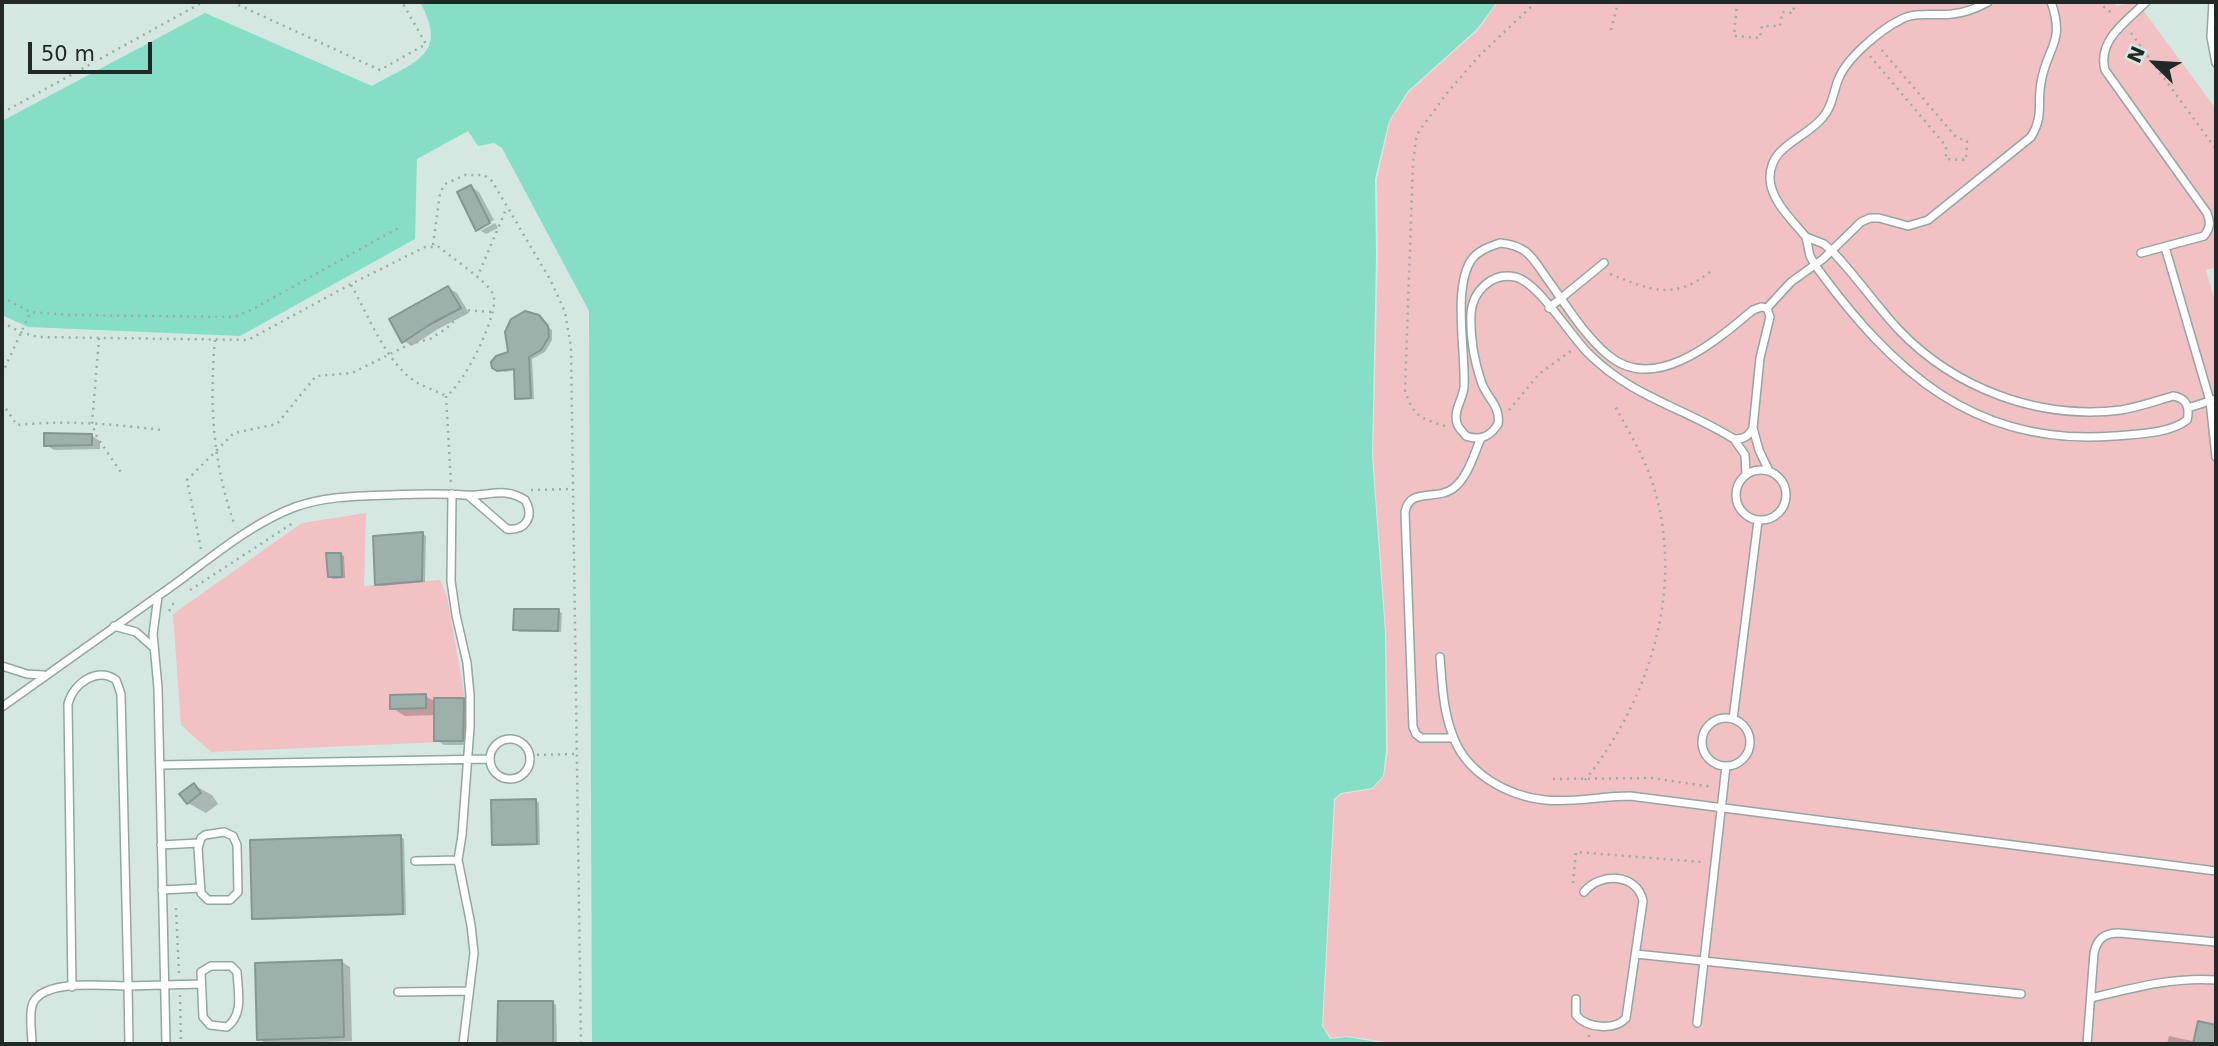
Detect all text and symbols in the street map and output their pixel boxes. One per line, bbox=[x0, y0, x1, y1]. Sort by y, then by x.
scale bar bbox=[32, 28, 156, 72]
north arrow bbox=[2120, 28, 2190, 98]
text: 50 m bbox=[41, 42, 95, 66]
text: N bbox=[2123, 43, 2149, 66]

